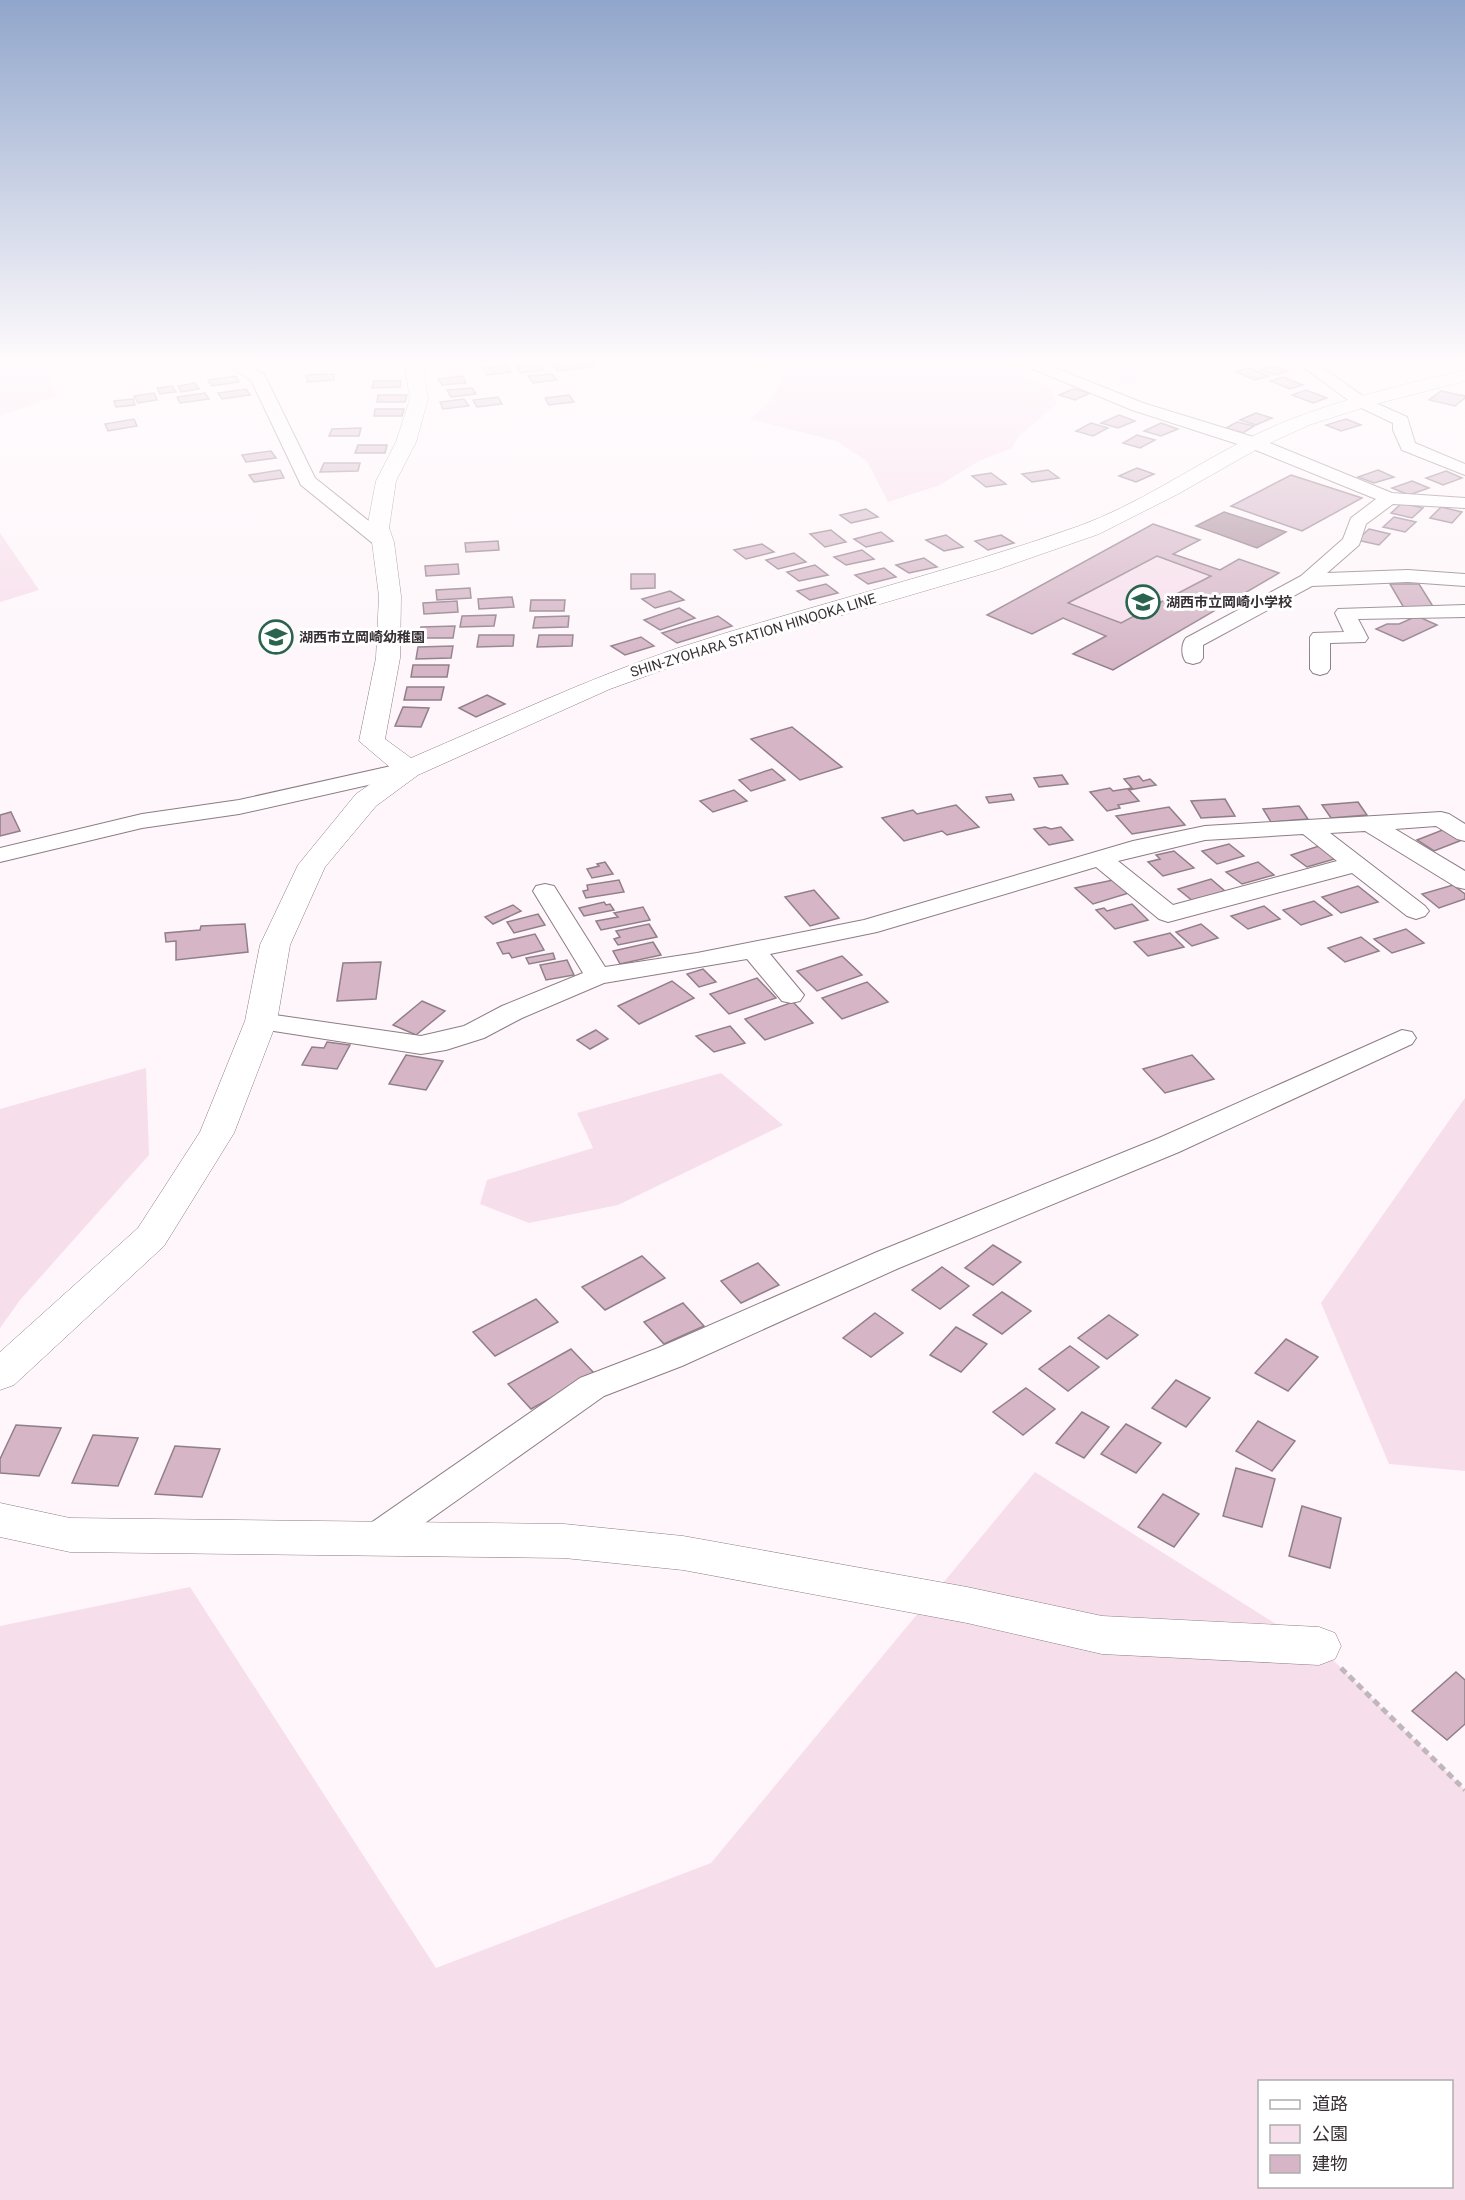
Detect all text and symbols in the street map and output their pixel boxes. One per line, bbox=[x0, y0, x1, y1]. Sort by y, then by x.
school or university icon: 湖西市立岡崎小学校 bbox=[1125, 584, 1161, 620]
street label: SHIN-ZYOHARA STATION HINOOKA LINE bbox=[628, 590, 878, 680]
place label: 湖西市立岡崎小学校 bbox=[1166, 594, 1292, 610]
school or university icon: 湖西市立岡崎幼稚園 bbox=[258, 619, 294, 655]
place label: 湖西市立岡崎幼稚園 bbox=[299, 629, 425, 645]
legend bbox=[1258, 2080, 1453, 2188]
text: 道路 bbox=[1312, 2093, 1348, 2114]
text: 公園 bbox=[1312, 2123, 1348, 2144]
text: 建物 bbox=[1312, 2153, 1348, 2174]

